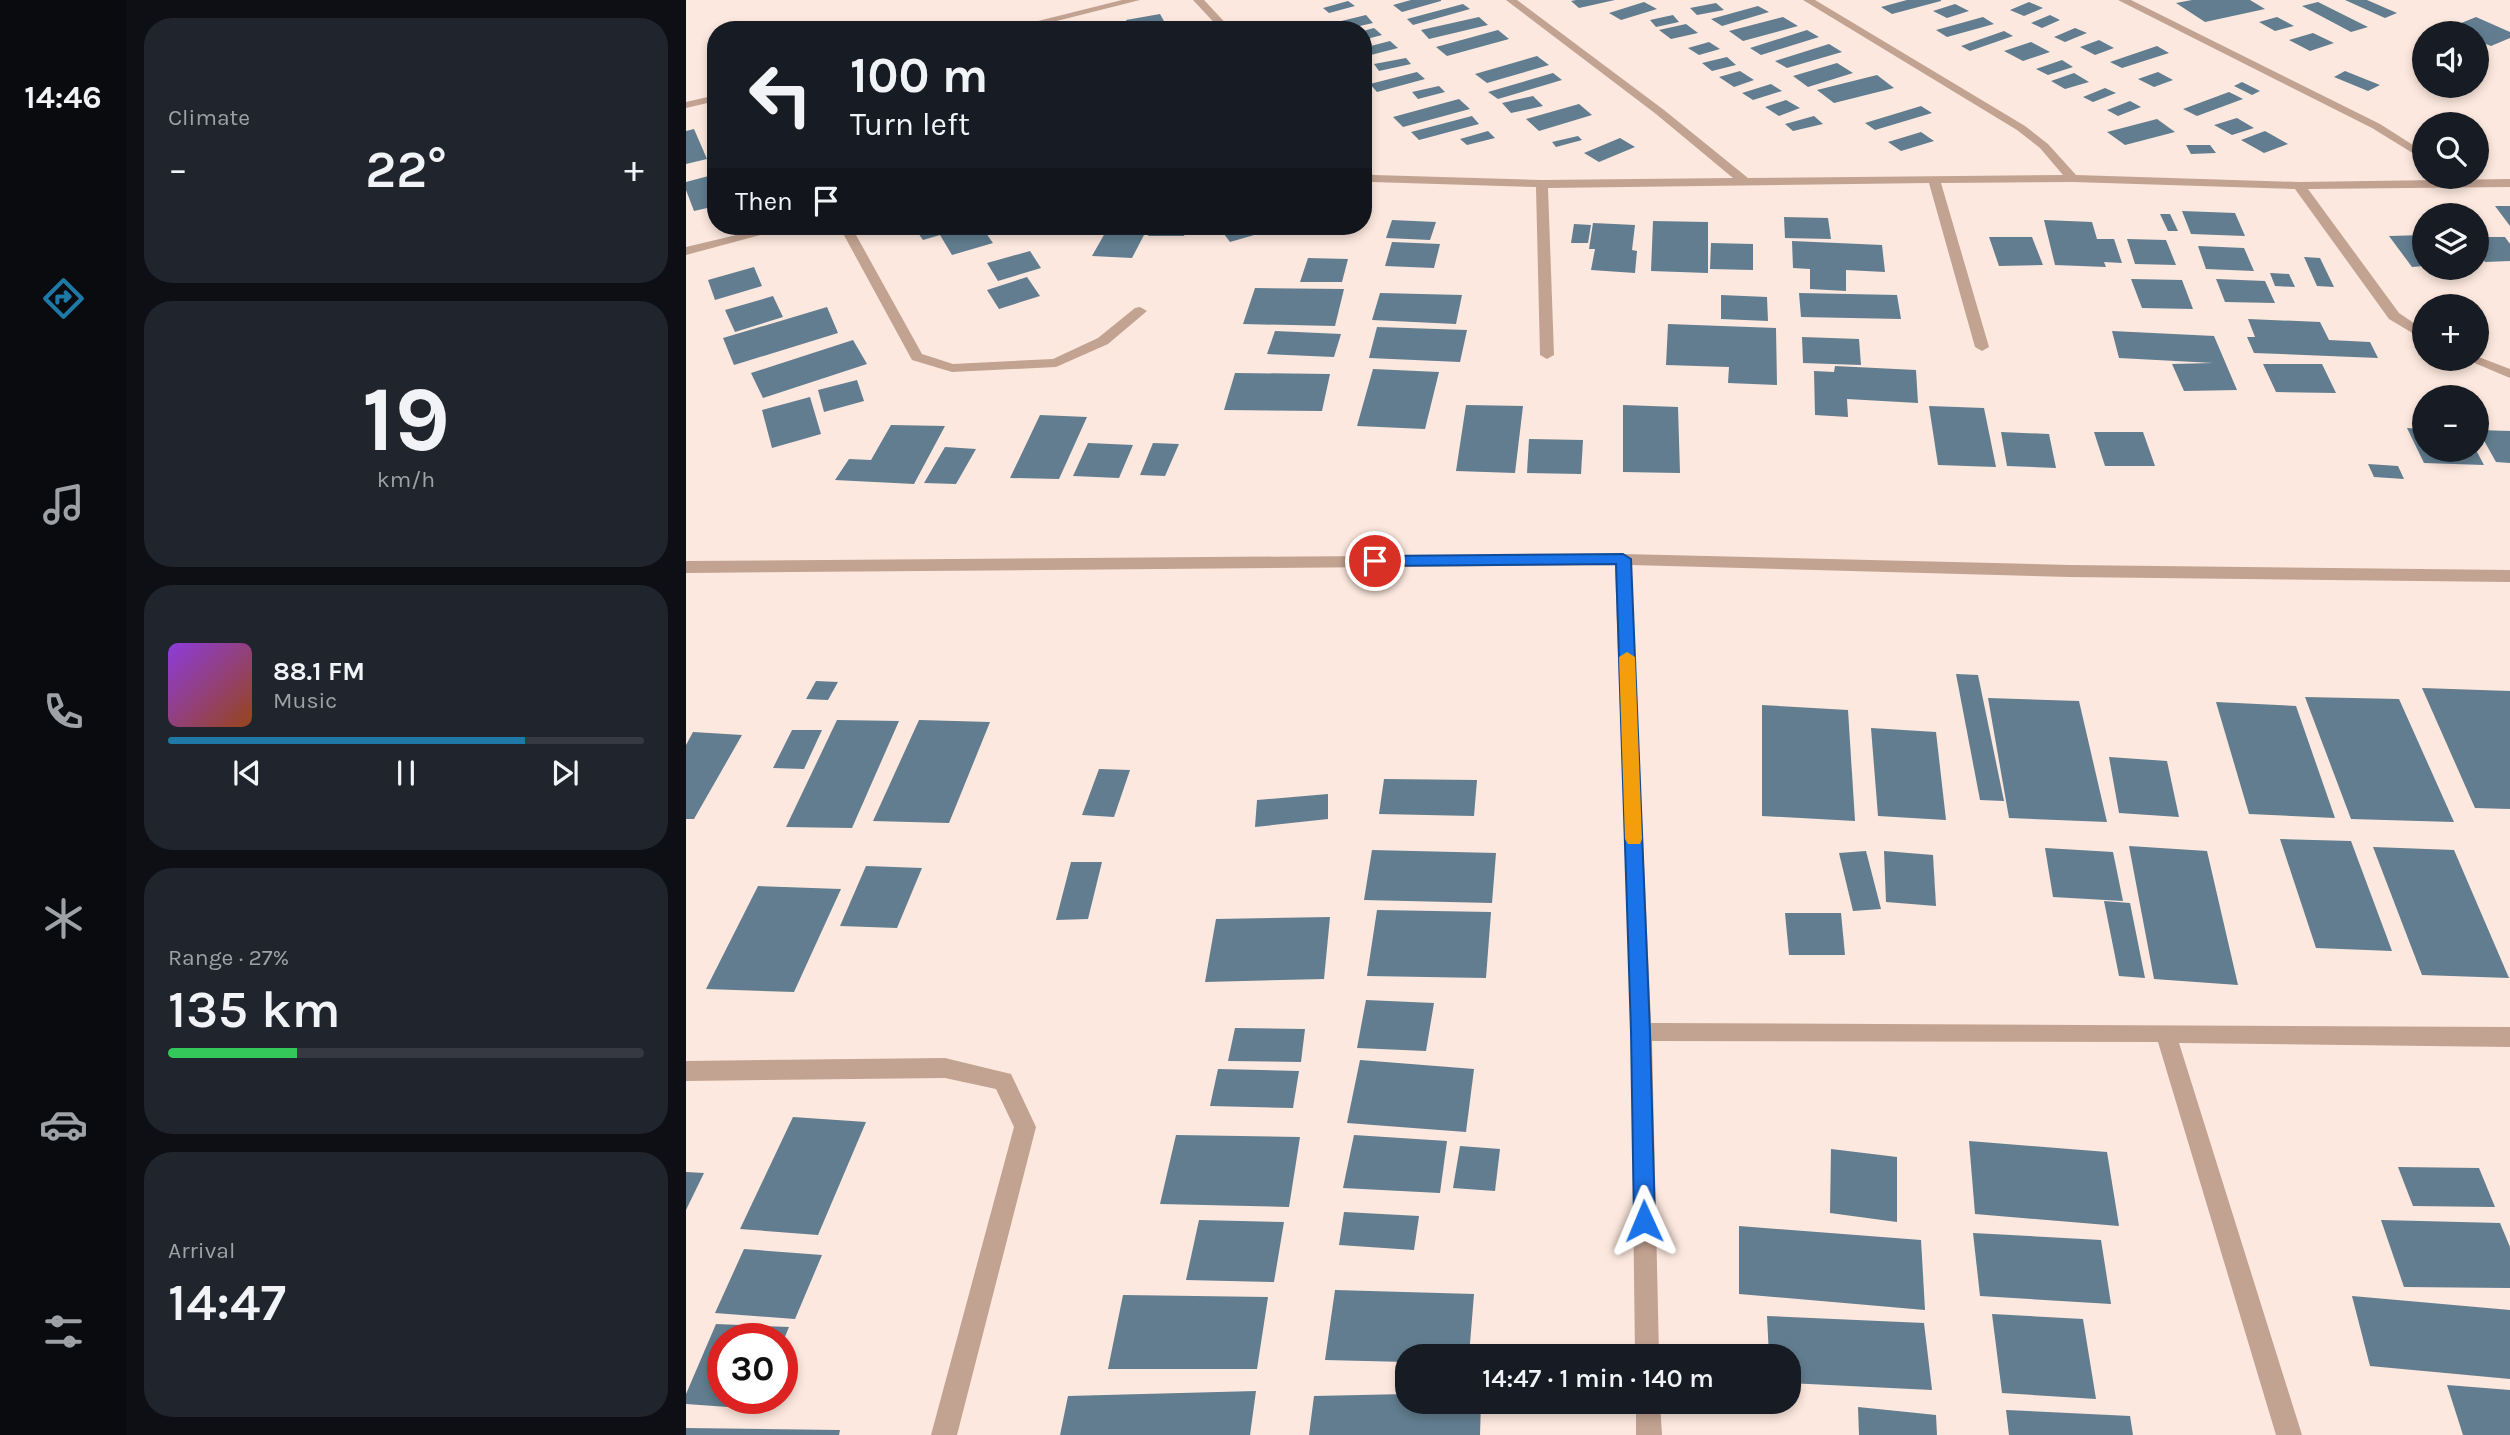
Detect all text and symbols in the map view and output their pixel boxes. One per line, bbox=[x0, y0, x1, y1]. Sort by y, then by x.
map controls bbox=[2412, 21, 2489, 462]
button: sound bbox=[2412, 21, 2489, 98]
text: 100 m bbox=[850, 47, 988, 104]
icon: left bbox=[735, 49, 826, 140]
text: 14:46 bbox=[24, 79, 102, 116]
text: Climate bbox=[168, 104, 250, 131]
text: Turn left bbox=[850, 106, 970, 143]
button: search bbox=[2412, 112, 2489, 189]
text: 22° bbox=[365, 139, 447, 200]
text: − bbox=[168, 147, 188, 192]
text: + bbox=[624, 147, 644, 192]
icon: arrive bbox=[807, 182, 845, 220]
text: Then bbox=[735, 186, 793, 217]
button: layers bbox=[2412, 203, 2489, 280]
icon: directions bbox=[39, 274, 88, 323]
button: + bbox=[2412, 294, 2489, 371]
text: 19 bbox=[362, 367, 450, 473]
button: − bbox=[2412, 385, 2489, 462]
text: km/h bbox=[377, 466, 435, 493]
icon: music bbox=[39, 480, 88, 529]
pin bbox=[1345, 531, 1405, 591]
icon: arrive bbox=[1356, 542, 1394, 580]
text: 88.1 FM bbox=[273, 656, 365, 687]
icon: phone bbox=[39, 687, 88, 736]
text: Music bbox=[273, 687, 337, 714]
icon: previous bbox=[228, 754, 266, 792]
icon: pause bbox=[387, 754, 425, 792]
icon: next bbox=[546, 754, 584, 792]
icon: climate bbox=[39, 894, 88, 943]
text: Range · 27% bbox=[168, 944, 289, 971]
text: 135 km bbox=[168, 979, 341, 1040]
icon: car bbox=[39, 1100, 88, 1149]
position arrow bbox=[1607, 1184, 1681, 1258]
text: Arrival bbox=[168, 1237, 235, 1264]
text: 14:47 bbox=[168, 1272, 286, 1333]
icon: filters bbox=[39, 1307, 88, 1356]
speed limit sign: 30 bbox=[707, 1323, 798, 1414]
text: 14:47 · 1 min · 140 m bbox=[1482, 1363, 1714, 1394]

